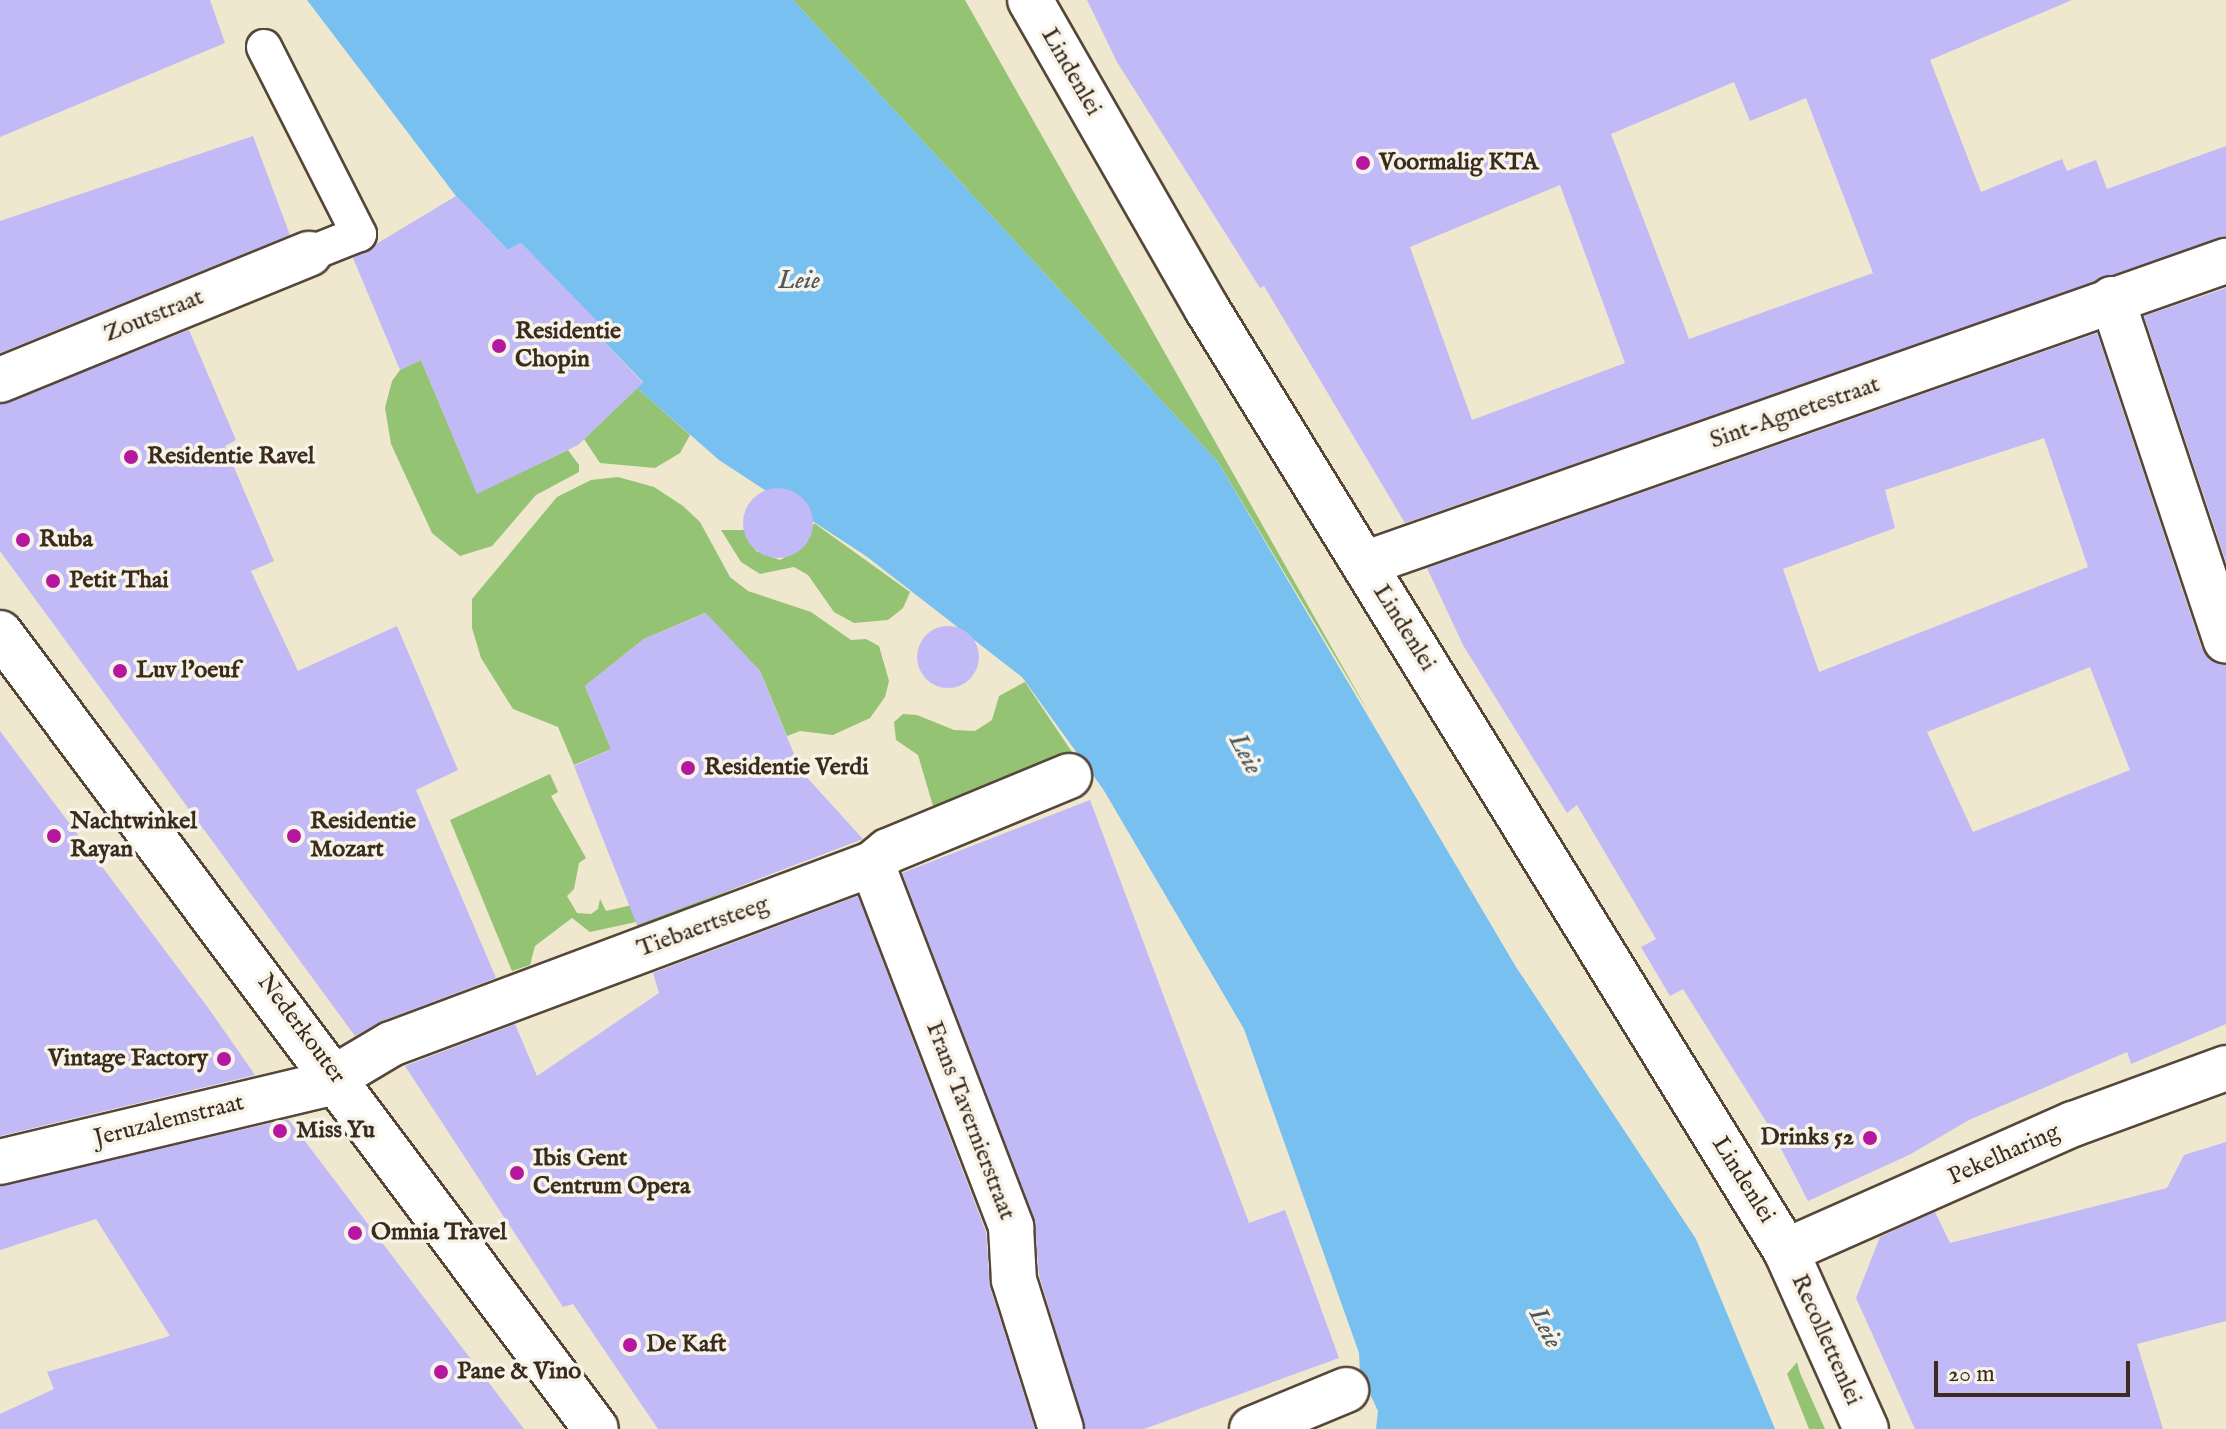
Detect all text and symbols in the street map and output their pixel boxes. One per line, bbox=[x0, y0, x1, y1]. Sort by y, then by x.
street label: Lindenlei bbox=[1034, 23, 1108, 121]
place label: Voormalig KTA bbox=[1379, 149, 1538, 177]
marker: Voormalig KTA bbox=[1354, 154, 1372, 172]
water label: Leie bbox=[778, 265, 820, 297]
street label: Zoutstraat bbox=[100, 283, 208, 349]
place label: Residentie Chopin bbox=[515, 318, 621, 374]
marker: Residentie Chopin bbox=[490, 337, 508, 355]
street label: Sint-Agnetestraat bbox=[1706, 370, 1884, 456]
place label: Residentie Ravel bbox=[147, 443, 315, 471]
marker: Residentie Ravel bbox=[122, 448, 140, 466]
place label: Ruba bbox=[39, 526, 93, 554]
marker: Ruba bbox=[14, 531, 32, 549]
place label: Petit Thai bbox=[69, 567, 169, 595]
marker: Petit Thai bbox=[44, 572, 62, 590]
street label: Lindenlei bbox=[1366, 579, 1442, 677]
place label: Luv l'oeuf bbox=[136, 657, 239, 685]
marker: Luv l'oeuf bbox=[111, 662, 129, 680]
water label: Leie bbox=[1221, 728, 1269, 780]
place label: Residentie Verdi bbox=[704, 754, 869, 782]
marker: Residentie Verdi bbox=[679, 759, 697, 777]
place label: Nachtwinkel Rayan bbox=[70, 808, 197, 864]
place label: Residentie Mozart bbox=[310, 808, 416, 864]
marker: Nachtwinkel Rayan bbox=[45, 827, 63, 845]
marker: Residentie Mozart bbox=[285, 827, 303, 845]
street label: Tiebaertsteeg bbox=[633, 890, 773, 964]
street label: Nederkouter bbox=[250, 969, 352, 1089]
street label: Frans Tavernierstraat bbox=[919, 1018, 1021, 1224]
place label: Vintage Factory bbox=[48, 1045, 208, 1073]
marker: Vintage Factory bbox=[215, 1050, 233, 1068]
street label: Jeruzalemstraat bbox=[91, 1088, 247, 1154]
place label: Miss Yu bbox=[296, 1117, 375, 1145]
street label: Pekelharing bbox=[1944, 1118, 2064, 1192]
marker: Miss Yu bbox=[271, 1122, 289, 1140]
place label: Drinks 52 bbox=[1760, 1124, 1854, 1152]
marker: Drinks 52 bbox=[1861, 1129, 1879, 1147]
street label: Lindenlei bbox=[1705, 1131, 1781, 1229]
place label: Ibis Gent Centrum Opera bbox=[533, 1145, 690, 1201]
marker: Ibis Gent Centrum Opera bbox=[508, 1164, 526, 1182]
place label: Omnia Travel bbox=[371, 1219, 507, 1247]
marker: Omnia Travel bbox=[346, 1224, 364, 1242]
street label: Recollettenlei bbox=[1784, 1270, 1868, 1410]
water label: Leie bbox=[1521, 1302, 1569, 1354]
place label: De Kaft bbox=[646, 1331, 726, 1359]
marker: De Kaft bbox=[621, 1336, 639, 1354]
scale bar bbox=[1938, 1345, 2134, 1395]
place label: Pane & Vino bbox=[457, 1358, 581, 1386]
text: 20 m bbox=[1948, 1359, 1995, 1390]
marker: Pane & Vino bbox=[432, 1363, 450, 1381]

